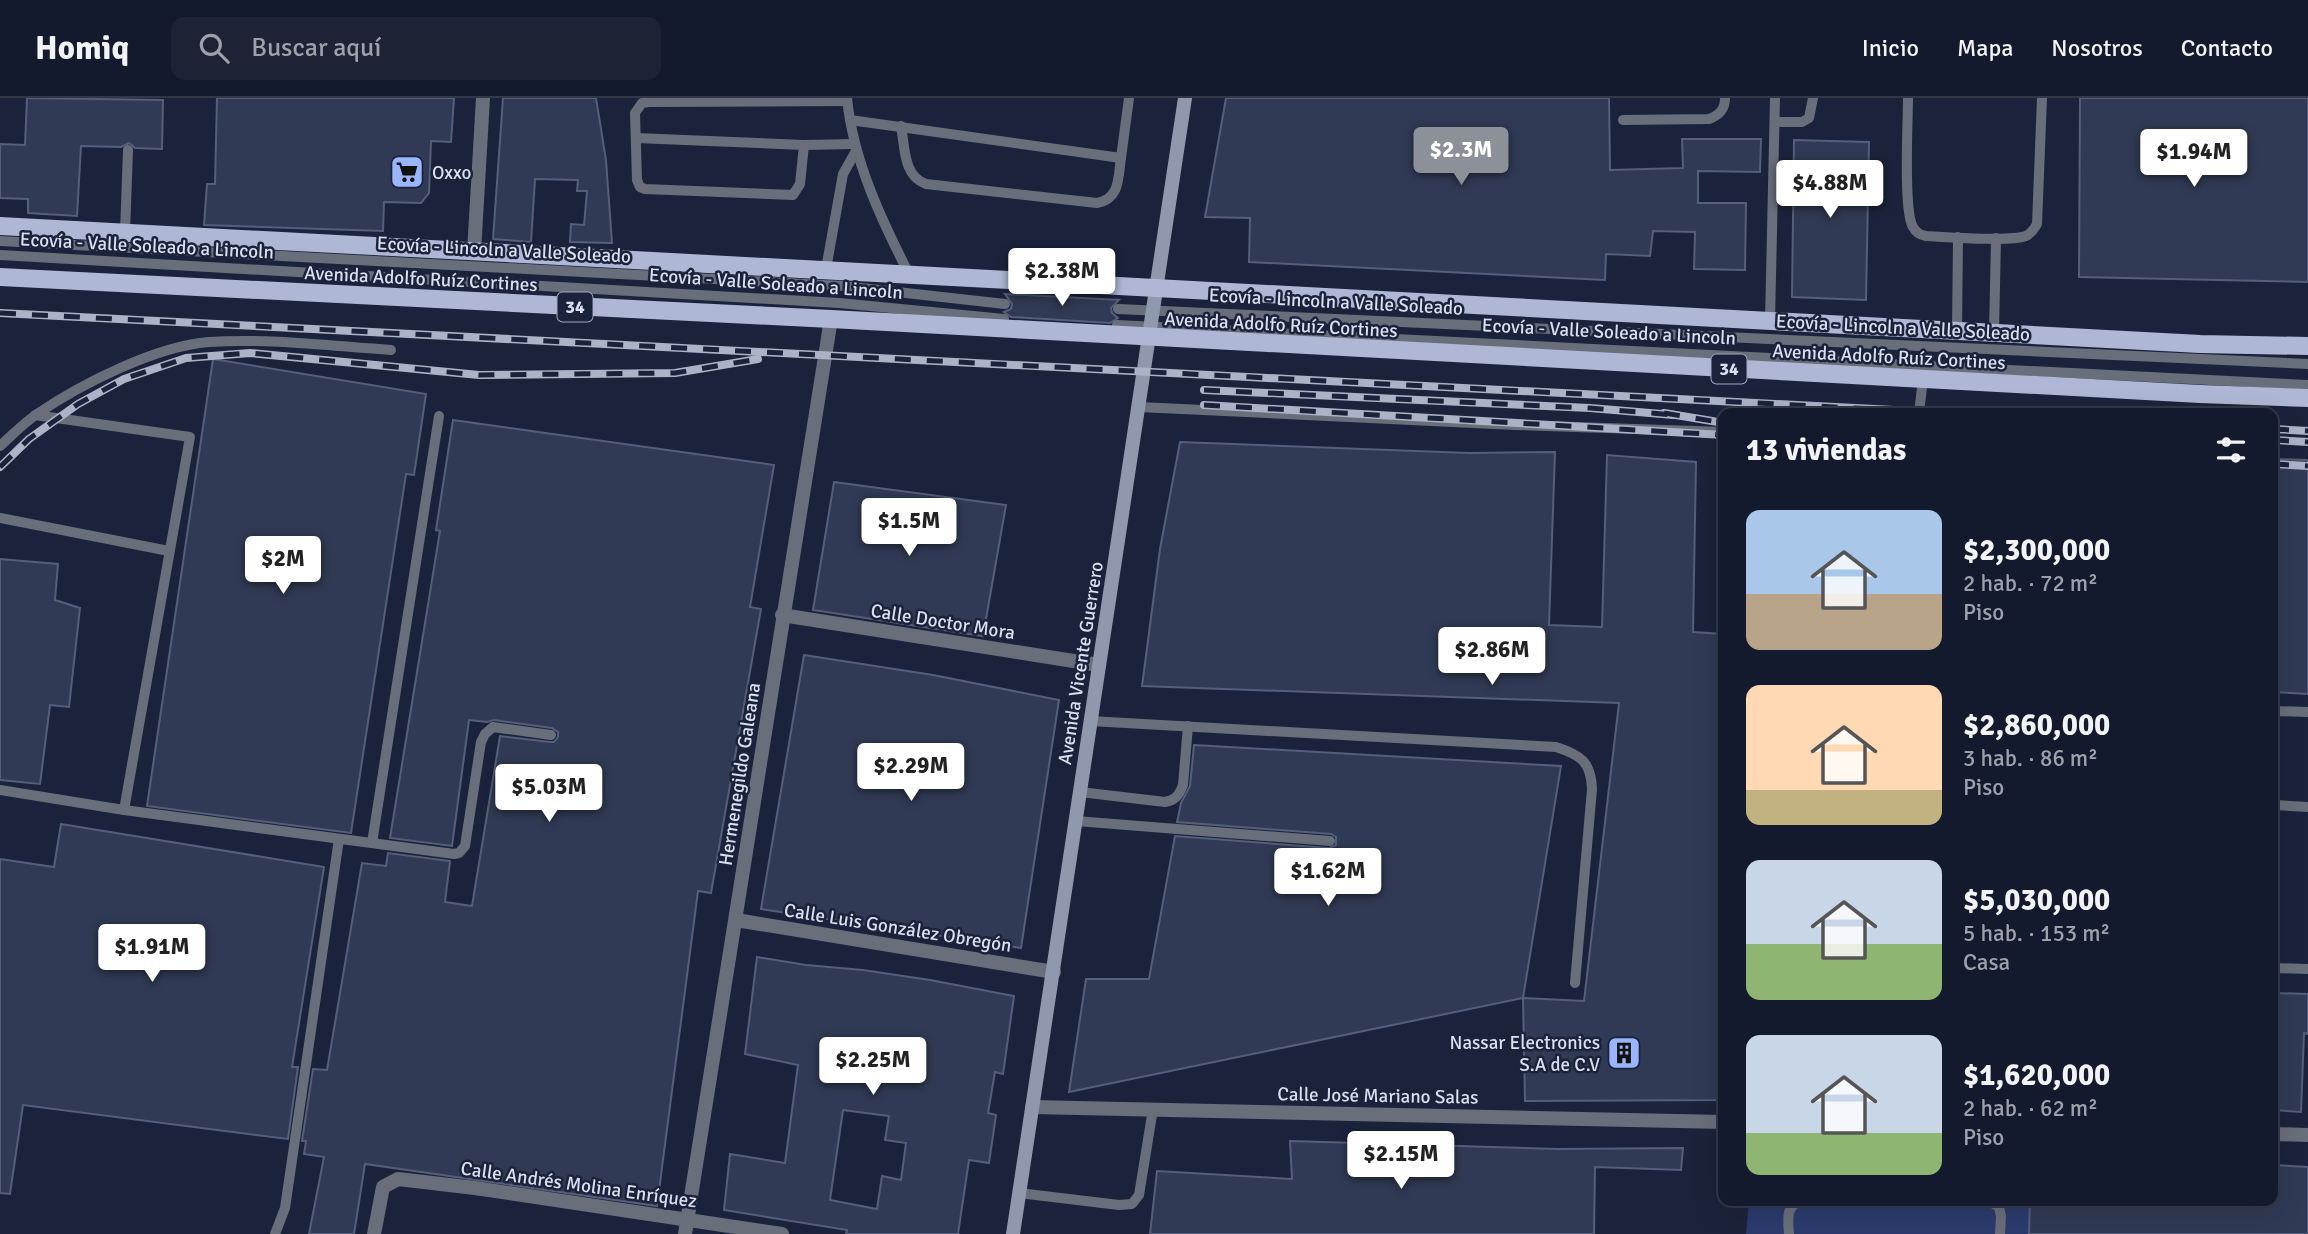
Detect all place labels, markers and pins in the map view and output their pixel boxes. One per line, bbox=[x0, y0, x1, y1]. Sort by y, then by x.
pin: $2.3M bbox=[1412, 127, 1510, 187]
pin: $1.94M bbox=[2137, 130, 2251, 189]
supermarket icon: Oxxo bbox=[388, 153, 426, 191]
pin: $4.88M bbox=[1773, 160, 1887, 220]
place label: Oxxo bbox=[432, 161, 471, 185]
pin: $2.38M bbox=[1005, 248, 1119, 308]
pin: $1.5M bbox=[860, 498, 958, 558]
pin: $2M bbox=[249, 536, 317, 596]
pin: $2.86M bbox=[1435, 628, 1549, 687]
pin: $2.29M bbox=[854, 744, 968, 803]
pin: $5.03M bbox=[492, 764, 606, 824]
pin: $1.62M bbox=[1271, 848, 1385, 908]
pin: $1.91M bbox=[95, 924, 209, 984]
place label: Nassar Electronics S.A de C.V bbox=[1449, 1031, 1600, 1077]
building icon: Nassar Electronics S.A de C.V bbox=[1605, 1034, 1643, 1072]
pin: $2.25M bbox=[816, 1038, 930, 1097]
pin: $2.15M bbox=[1344, 1132, 1458, 1191]

